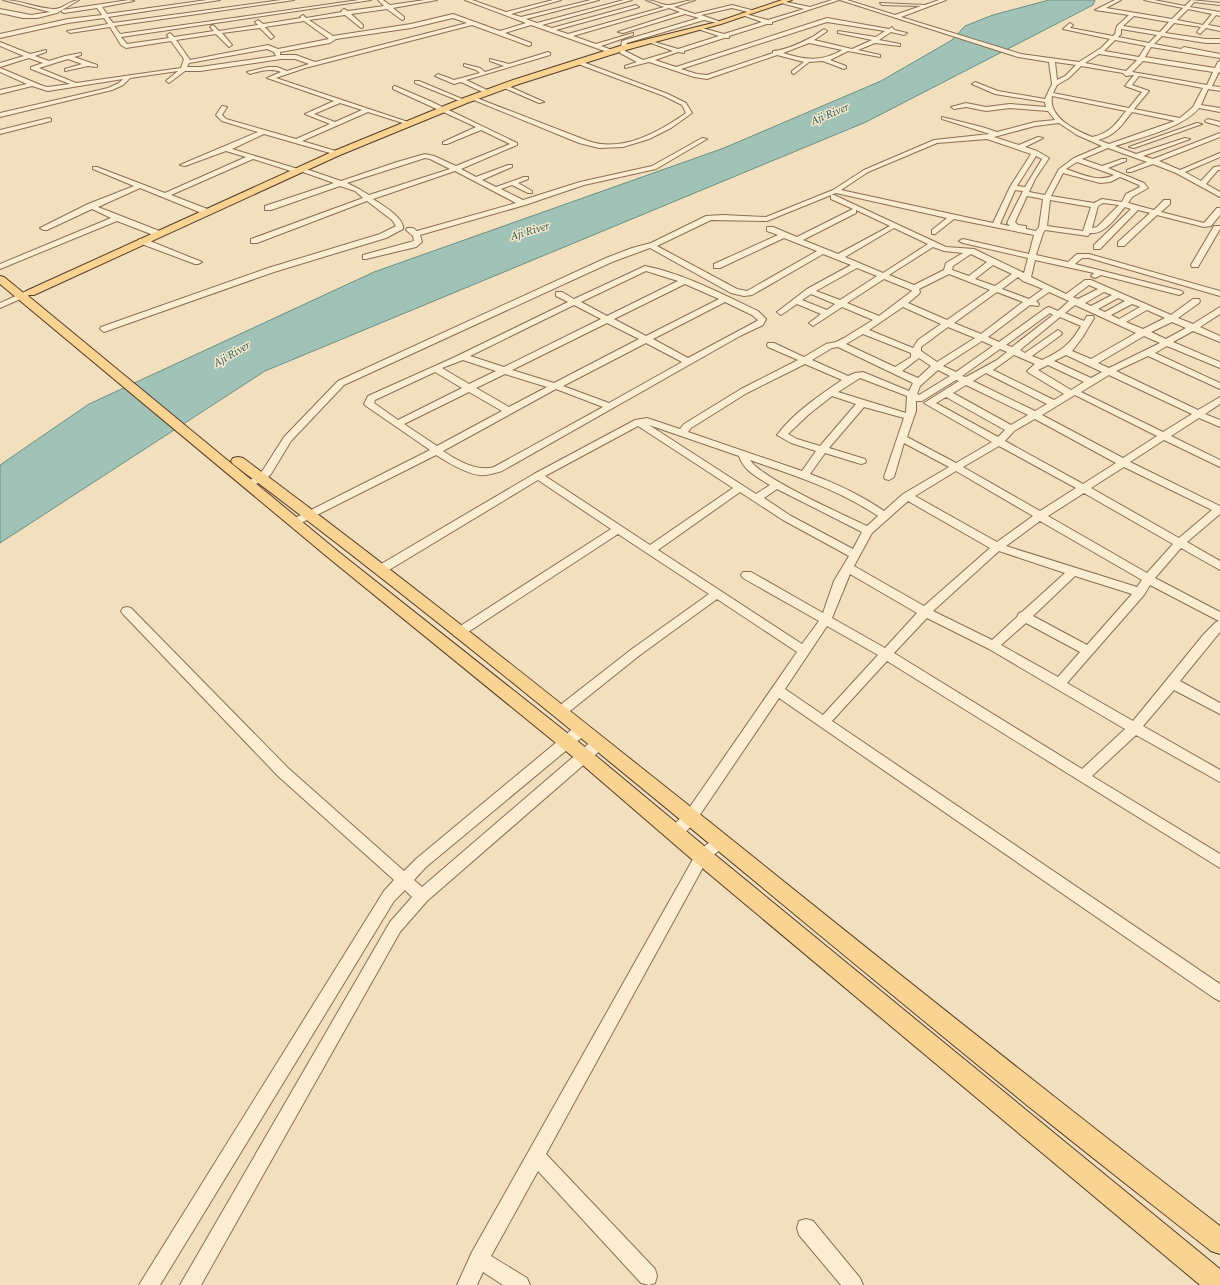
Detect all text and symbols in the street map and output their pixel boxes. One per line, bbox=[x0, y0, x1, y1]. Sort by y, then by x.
water label: Aji River bbox=[808, 99, 852, 129]
water label: Aji River bbox=[508, 218, 552, 244]
water label: Aji River bbox=[210, 337, 254, 371]

